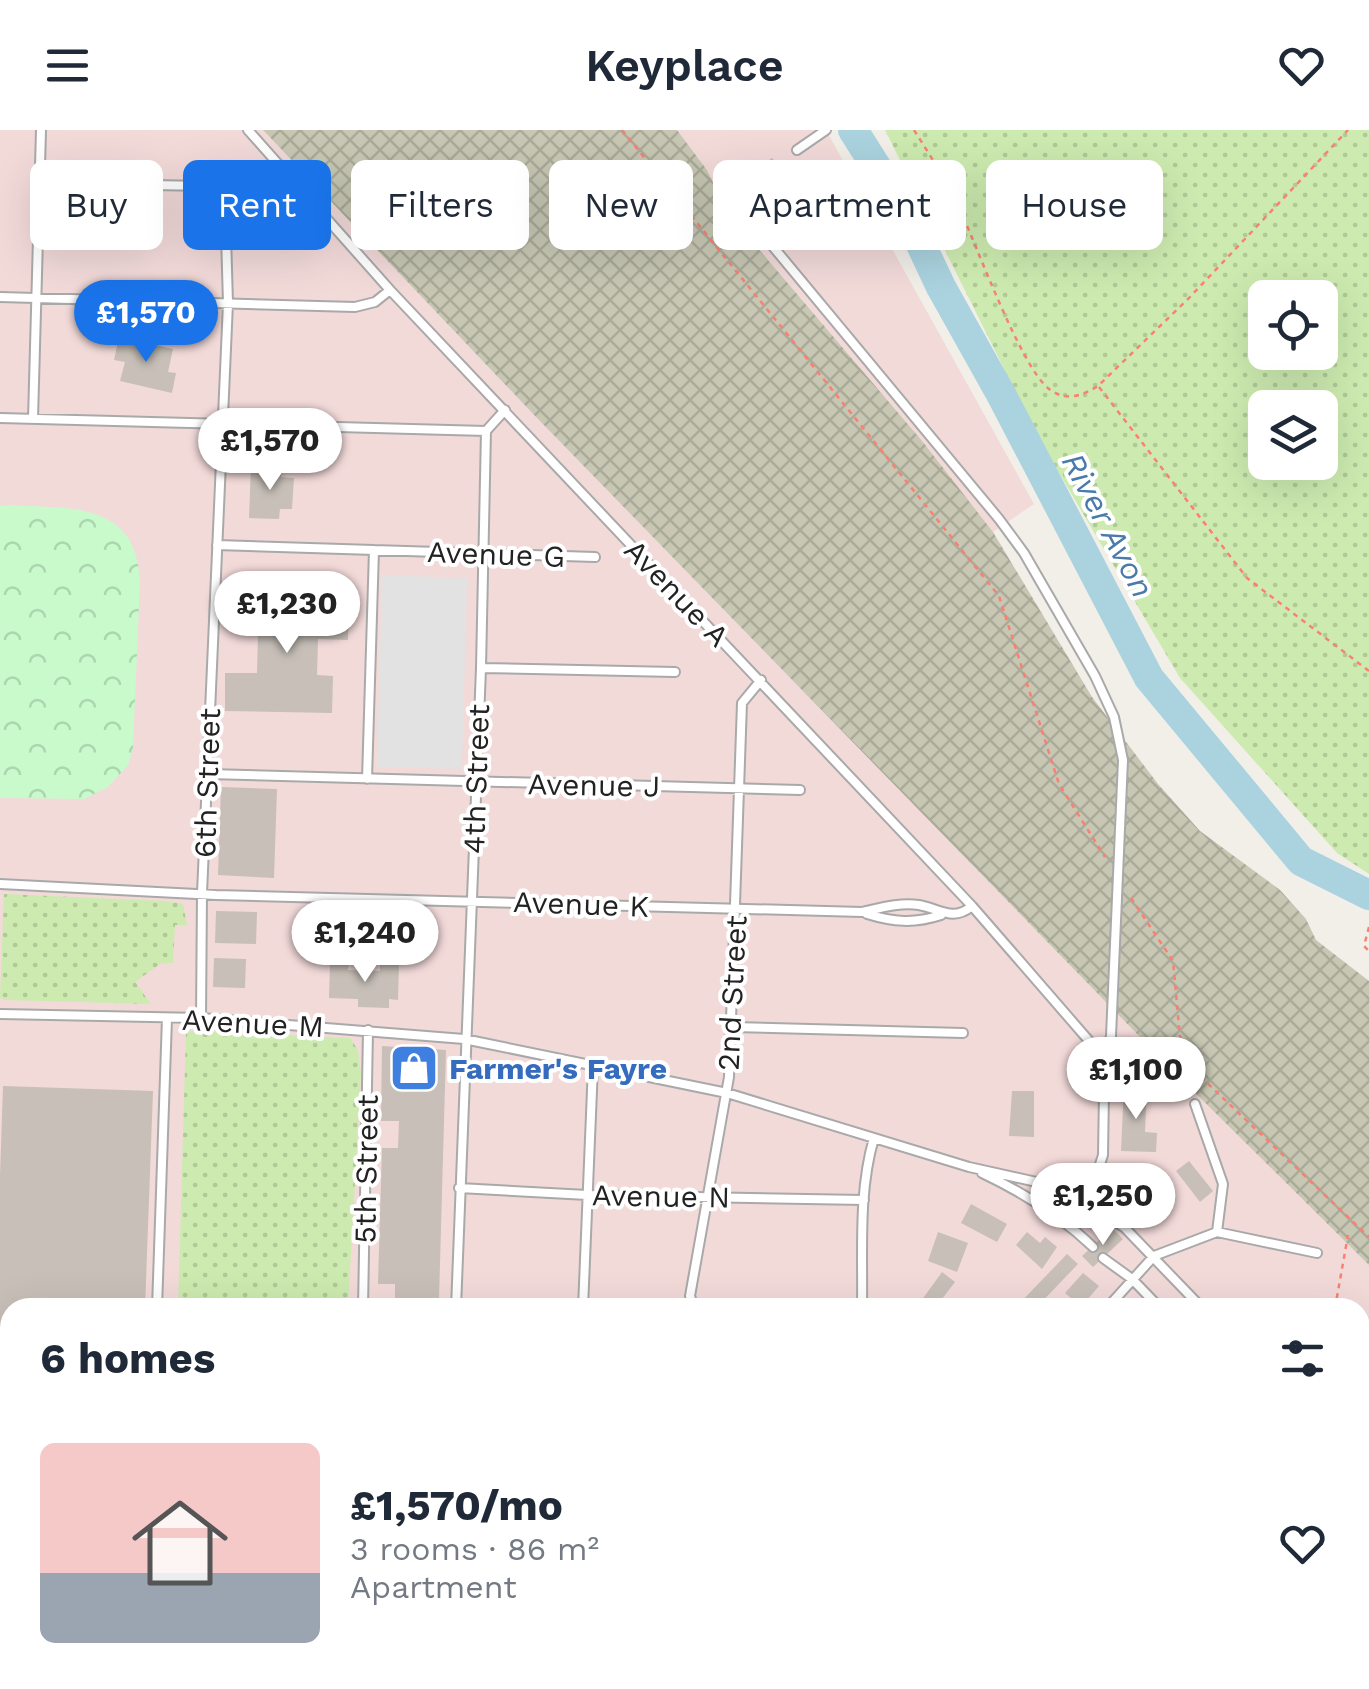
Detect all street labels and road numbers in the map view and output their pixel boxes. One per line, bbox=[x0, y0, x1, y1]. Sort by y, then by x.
street label: Avenue A bbox=[618, 532, 737, 654]
street label: Avenue G bbox=[426, 534, 566, 574]
street label: 4th Street bbox=[456, 703, 496, 855]
street label: 6th Street bbox=[187, 707, 227, 859]
street label: Avenue J bbox=[527, 766, 661, 804]
street label: Avenue K bbox=[512, 884, 650, 924]
street label: 2nd Street bbox=[710, 914, 754, 1072]
street label: Avenue M bbox=[181, 1002, 325, 1044]
street label: 5th Street bbox=[347, 1094, 385, 1244]
street label: Avenue N bbox=[592, 1177, 730, 1215]

